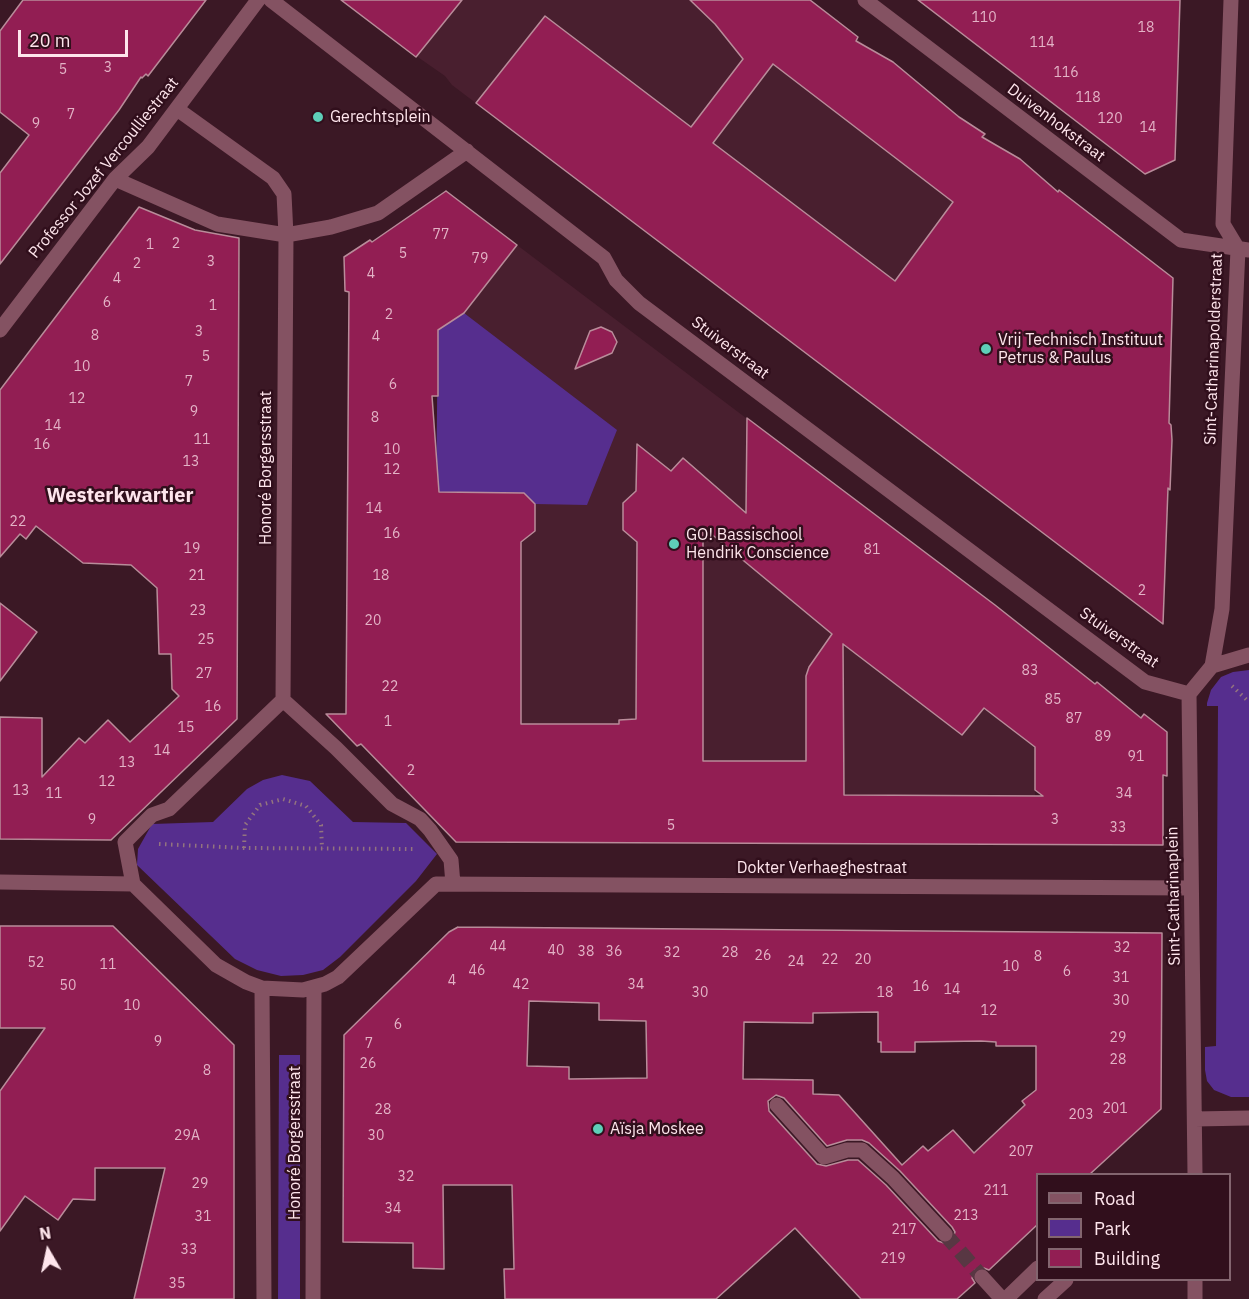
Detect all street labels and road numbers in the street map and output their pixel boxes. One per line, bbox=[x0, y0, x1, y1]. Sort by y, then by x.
street label: Professor Jozef Vercoulliestraat bbox=[25, 74, 183, 262]
street label: Duivenhokstraat bbox=[1003, 80, 1109, 166]
street label: Sint-Catharinapolderstraat bbox=[1201, 253, 1227, 445]
street label: Stuiverstraat bbox=[687, 313, 773, 383]
street label: Honoré Borgersstraat bbox=[256, 391, 276, 545]
street label: Stuiverstraat bbox=[1076, 604, 1162, 672]
street label: Sint-Catharinaplein bbox=[1163, 826, 1185, 966]
street label: Dokter Verhaeghestraat bbox=[737, 858, 907, 878]
street label: Honoré Borgersstraat bbox=[285, 1066, 305, 1220]

